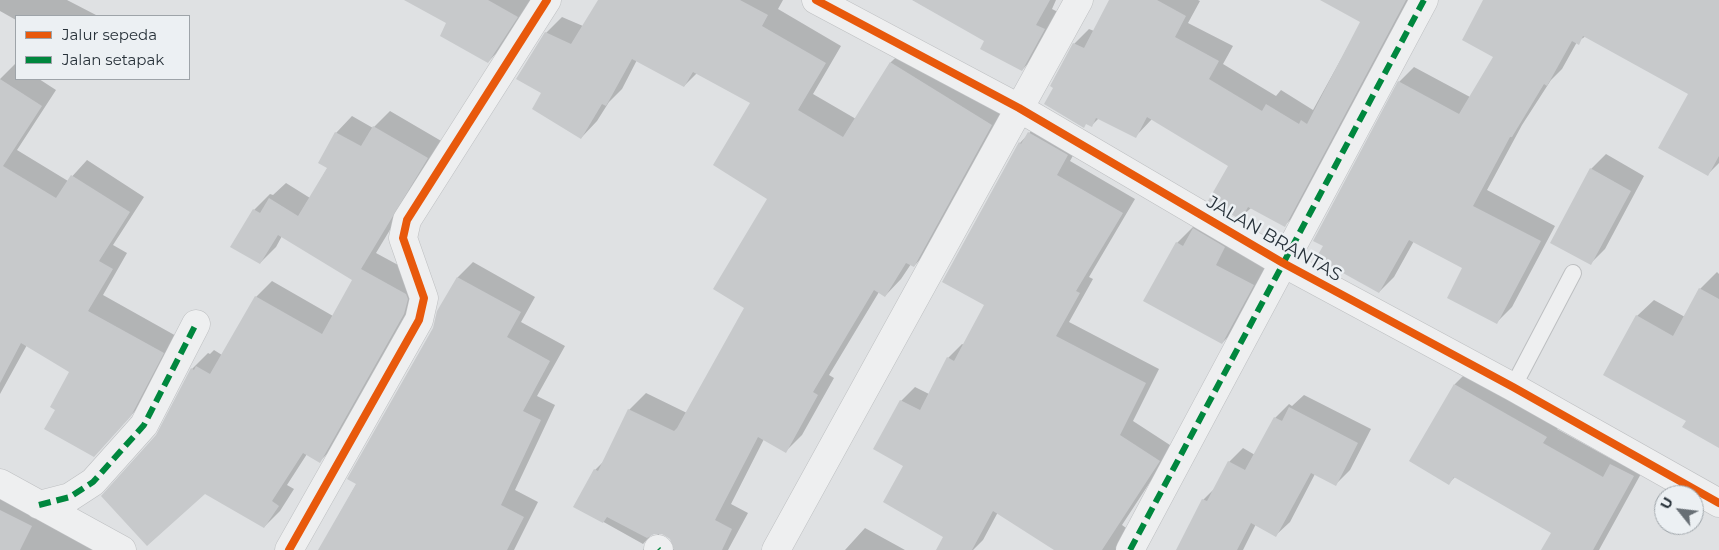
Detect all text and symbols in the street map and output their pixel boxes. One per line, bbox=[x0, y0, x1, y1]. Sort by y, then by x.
legend bbox=[15, 15, 190, 80]
text: Jalur sepeda bbox=[62, 25, 157, 44]
text: Jalan setapak bbox=[62, 50, 164, 69]
street label: JALAN BRANTAS bbox=[1203, 192, 1345, 286]
north arrow bbox=[1654, 485, 1704, 535]
text: U bbox=[1656, 494, 1677, 512]

